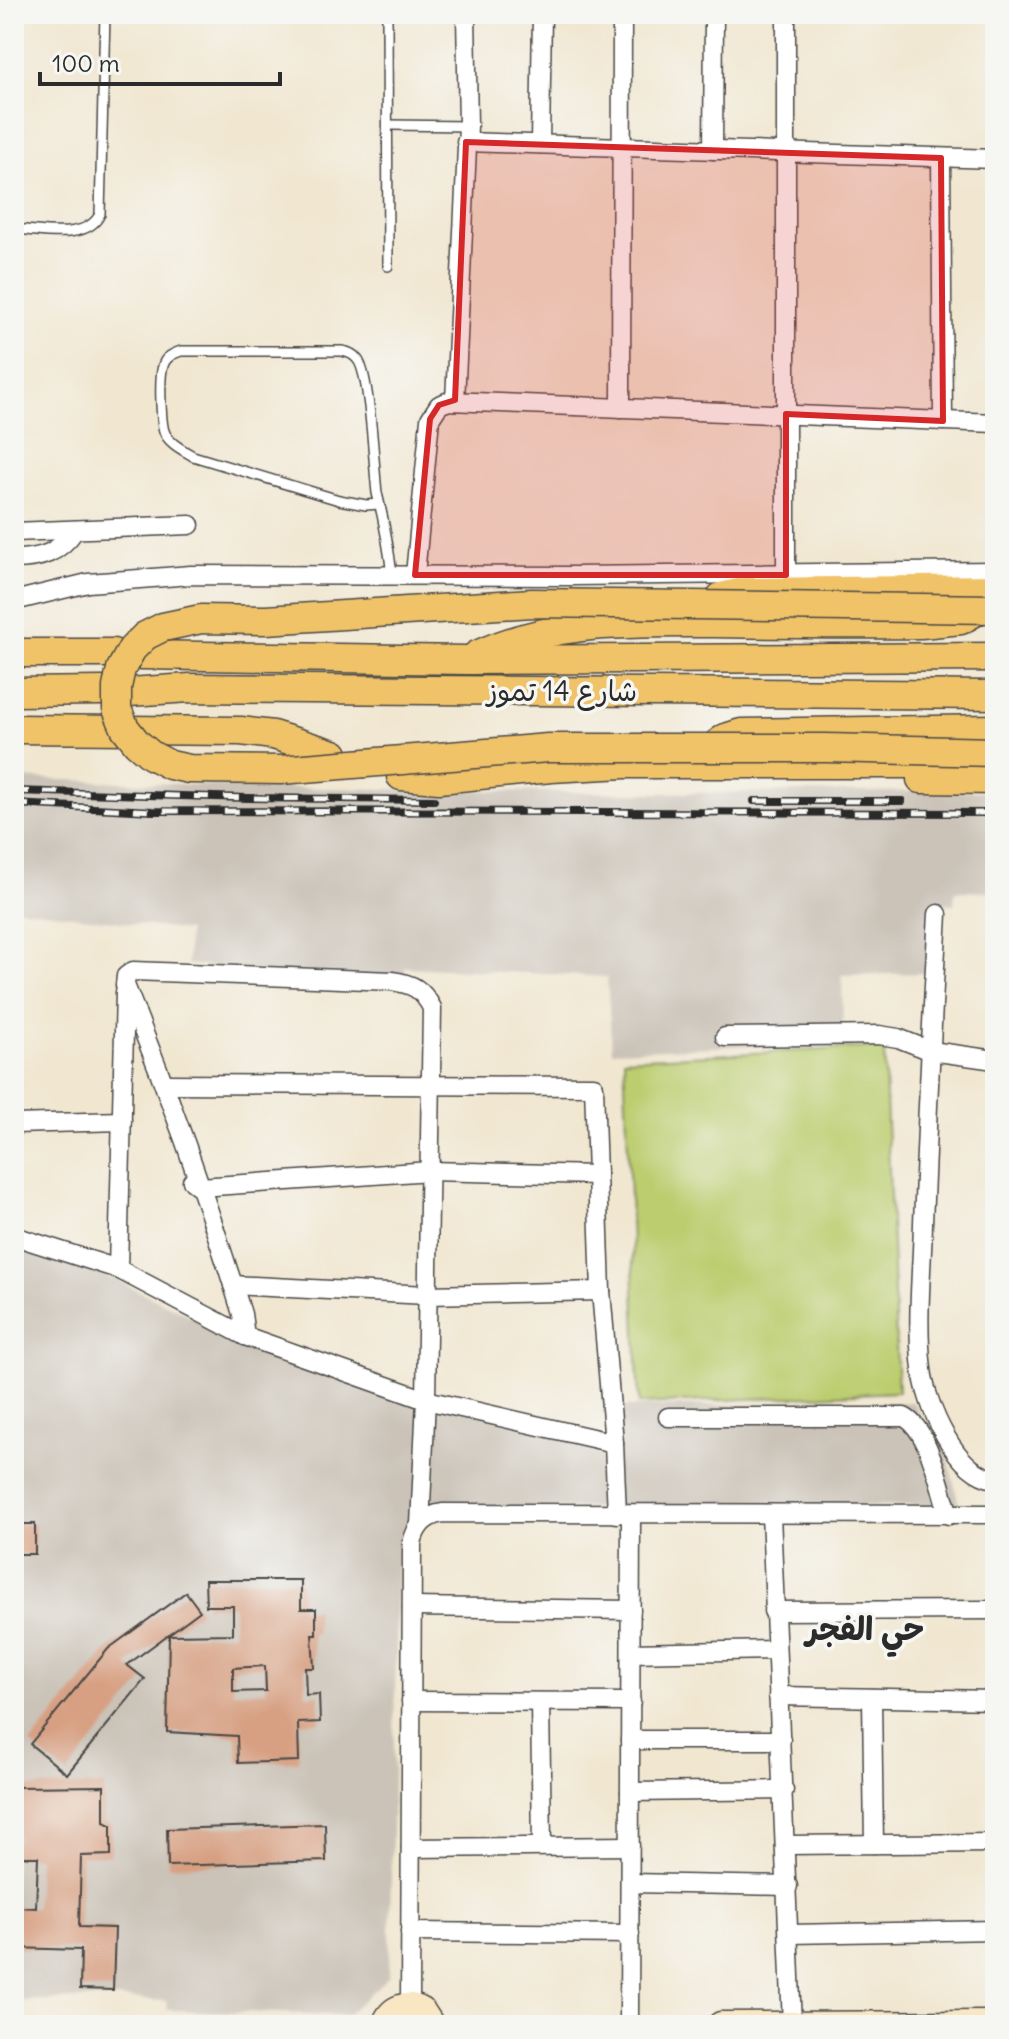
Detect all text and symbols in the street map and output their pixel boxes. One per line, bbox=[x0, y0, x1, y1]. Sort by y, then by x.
scale bar bbox=[40, 36, 280, 86]
text: 100 m bbox=[52, 48, 120, 78]
street label: شارع 14 تموز bbox=[485, 673, 637, 711]
district label: حي الفجر bbox=[803, 1608, 924, 1658]

